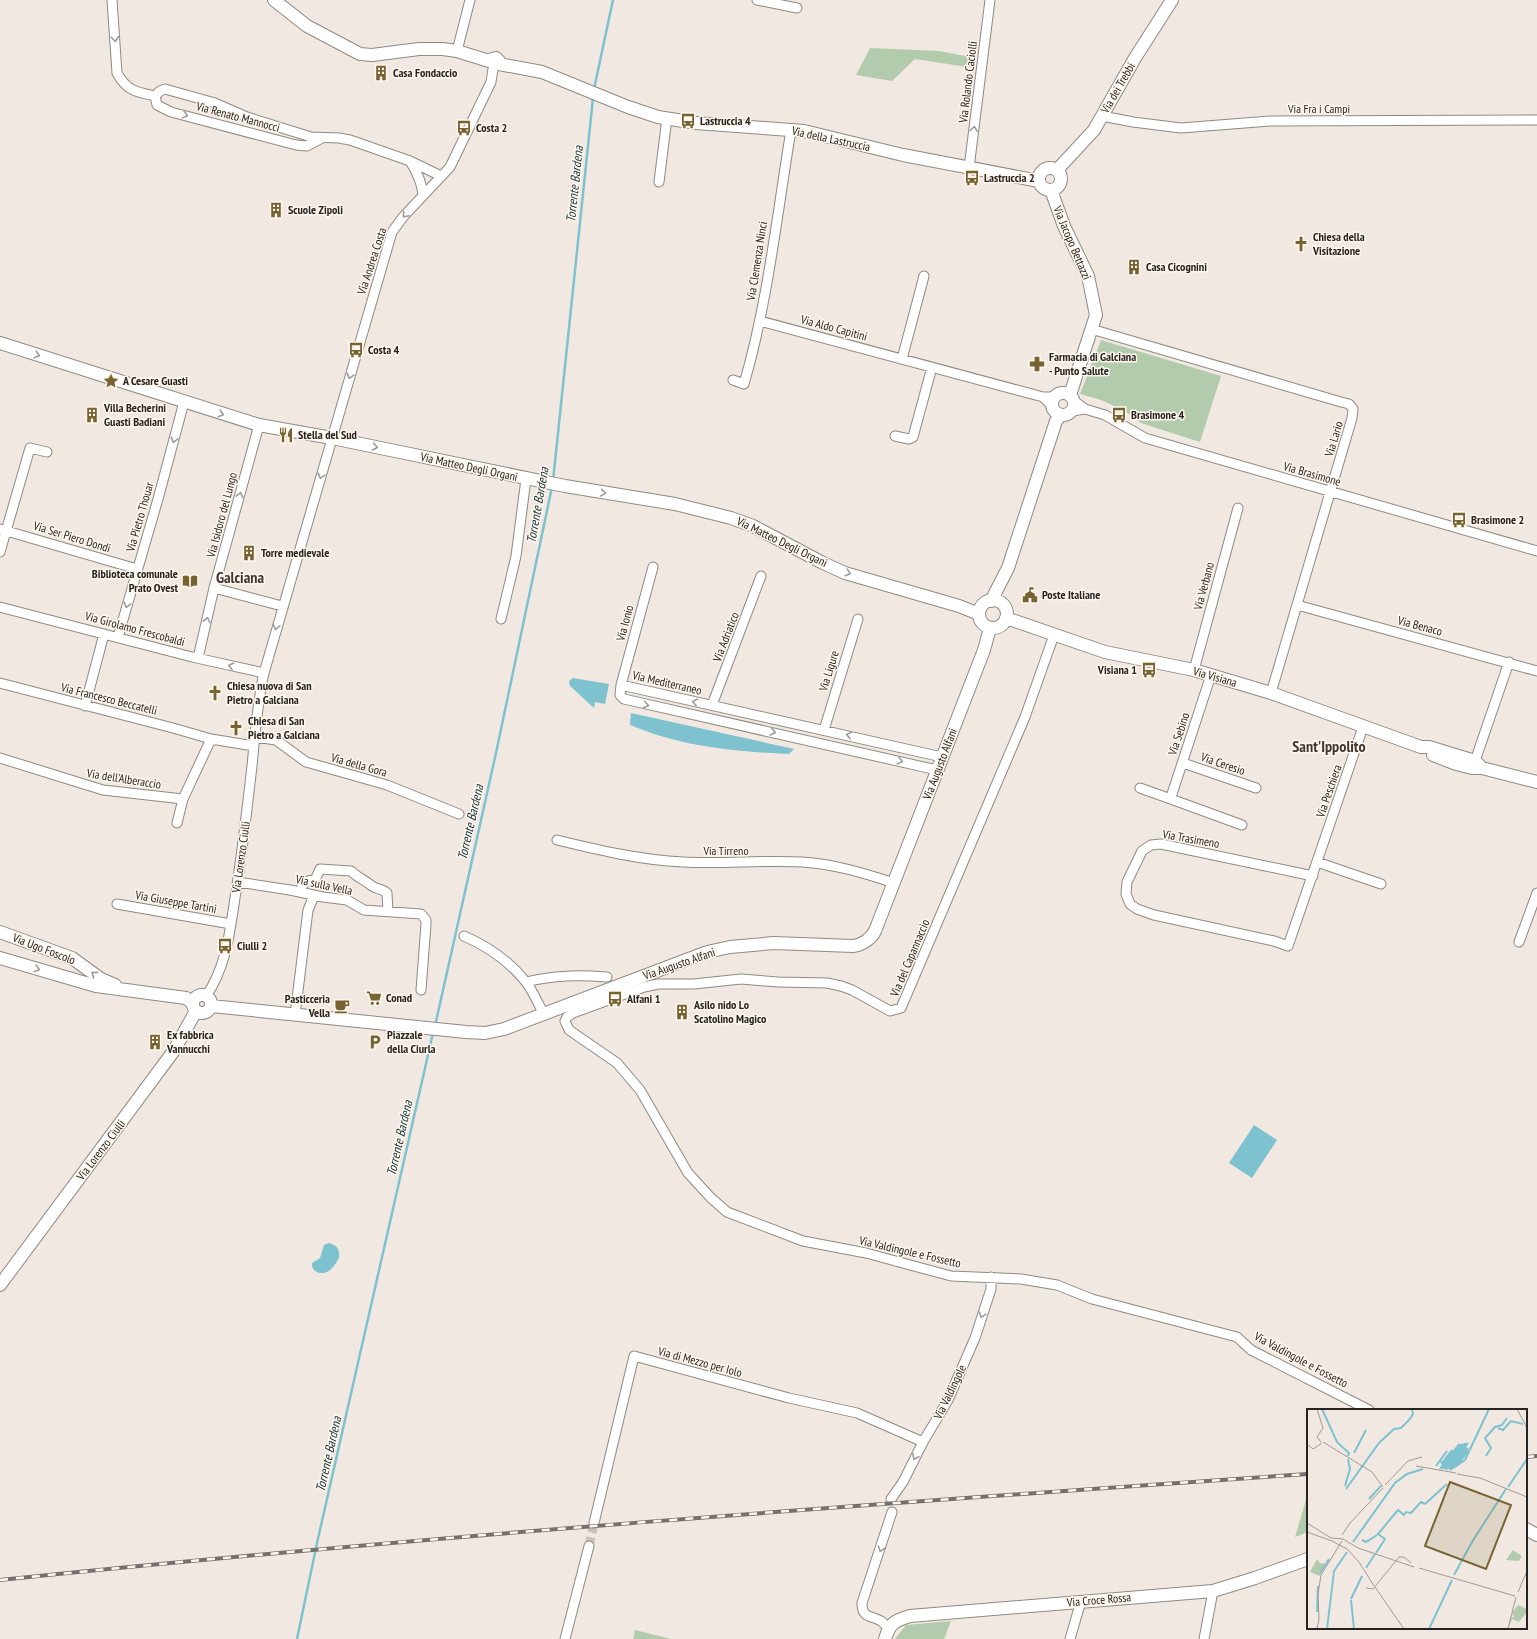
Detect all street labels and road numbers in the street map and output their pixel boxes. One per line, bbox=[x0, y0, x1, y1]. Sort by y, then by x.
street label: Via Rolando Caciolli bbox=[955, 40, 980, 125]
street label: Via dei Trebbi bbox=[1097, 60, 1138, 117]
street label: Via Renato Mannocci bbox=[194, 98, 282, 135]
street label: Via Fra i Campi bbox=[1287, 101, 1350, 116]
street label: Via della Lastruccia bbox=[790, 123, 872, 154]
street label: Via Jacopo Bettazzi bbox=[1050, 203, 1095, 282]
street label: Via Clemenza Ninci bbox=[743, 220, 770, 302]
street label: Via Andrea Costa bbox=[353, 225, 389, 297]
street label: Via Aldo Capitini bbox=[798, 311, 869, 344]
street label: Via Lario bbox=[1321, 419, 1346, 459]
street label: Via Matteo Degli Organi bbox=[418, 449, 519, 484]
street label: Via Brasimone bbox=[1281, 458, 1343, 489]
street label: Via Isidoro del Lungo bbox=[203, 471, 240, 560]
street label: Via Pietro Thouar bbox=[122, 480, 157, 554]
street label: Via Matteo Degli Organi bbox=[734, 513, 830, 570]
street label: Via Ser Piero Dondi bbox=[31, 517, 113, 555]
street label: Via Verbano bbox=[1190, 560, 1217, 612]
street label: Via Ionio bbox=[612, 603, 636, 643]
street label: Via Girolamo Frescobaldi bbox=[83, 608, 187, 649]
street label: Via Adriatico bbox=[709, 610, 742, 665]
street label: Via Benaco bbox=[1395, 612, 1444, 639]
street label: Via Ligure bbox=[815, 649, 842, 694]
street label: Via Visiana bbox=[1191, 663, 1239, 690]
street label: Via Mediterraneo bbox=[630, 667, 703, 698]
street label: Via Francesco Beccatelli bbox=[58, 679, 159, 718]
street label: Via Sebino bbox=[1164, 711, 1192, 758]
street label: Via Augusto Alfani bbox=[919, 726, 960, 803]
street label: Via della Gora bbox=[328, 749, 389, 780]
street label: Via Ceresio bbox=[1198, 749, 1247, 778]
street label: Via Peschiera bbox=[1312, 762, 1345, 820]
street label: Via dell'Alberaccio bbox=[85, 765, 162, 792]
street label: Via Lorenzo Ciulli bbox=[228, 820, 253, 895]
street label: Via Trasimeno bbox=[1160, 826, 1221, 851]
street label: Via Tirreno bbox=[702, 843, 749, 858]
street label: Via sulla Vella bbox=[293, 871, 354, 898]
street label: Via Giuseppe Tartini bbox=[133, 887, 218, 916]
street label: Via del Capannaccio bbox=[886, 917, 933, 1000]
street label: Via Ugo Foscolo bbox=[10, 929, 78, 967]
street label: Via Augusto Alfani bbox=[640, 944, 717, 983]
street label: Via Lorenzo Ciulli bbox=[72, 1116, 128, 1184]
street label: Via Valdingole e Fossetto bbox=[857, 1232, 962, 1271]
street label: Via Valdingole e Fossetto bbox=[1251, 1328, 1351, 1391]
street label: Via di Mezzo per Iolo bbox=[655, 1343, 744, 1380]
street label: Via Valdingole bbox=[929, 1362, 969, 1423]
street label: Via Croce Rossa bbox=[1065, 1589, 1132, 1610]

